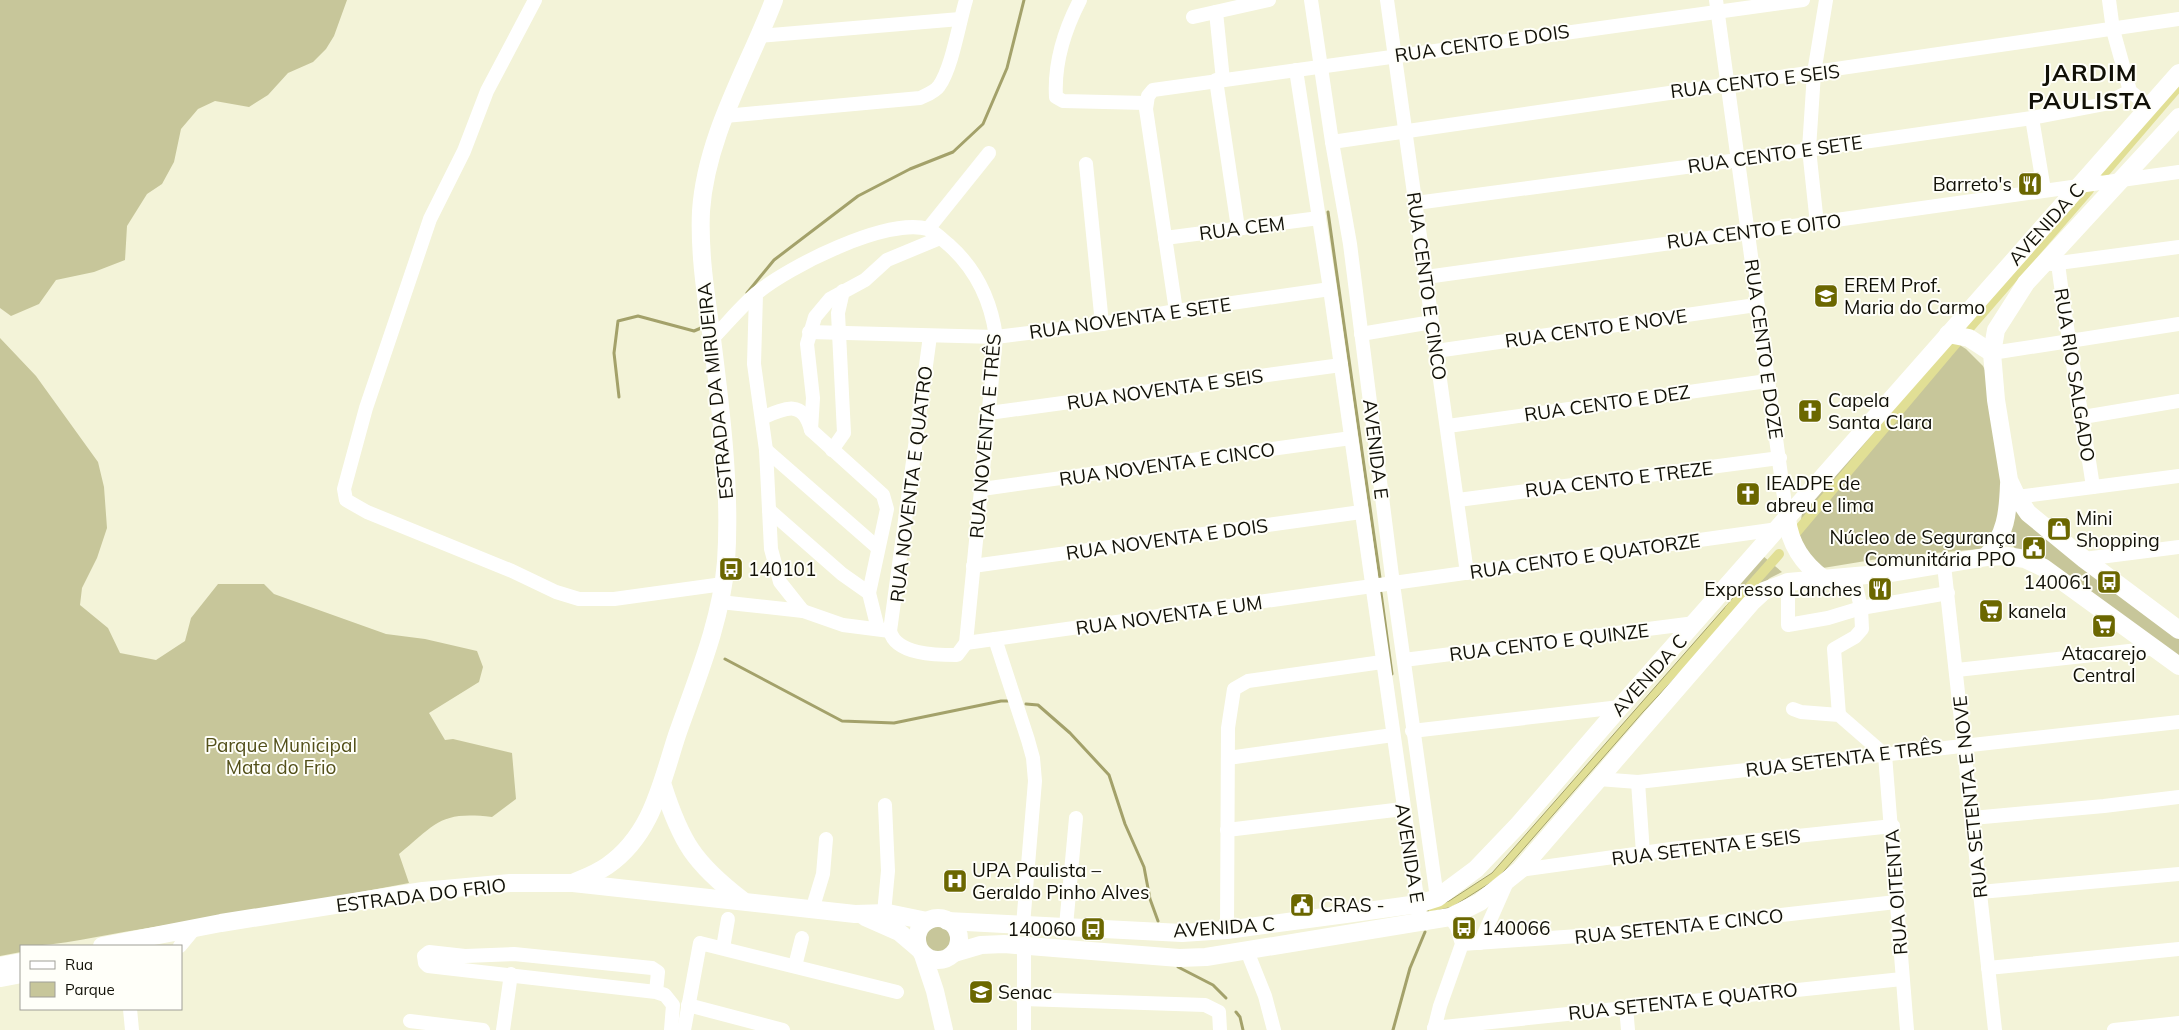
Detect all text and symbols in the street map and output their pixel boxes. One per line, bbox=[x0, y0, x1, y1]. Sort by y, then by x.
street label: RUA CENTO E DOIS bbox=[1393, 19, 1571, 67]
district label: JARDIM PAULISTA bbox=[2028, 57, 2152, 115]
street label: RUA CENTO E SEIS bbox=[1669, 59, 1841, 103]
street label: RUA CENTO E SETE bbox=[1686, 130, 1864, 178]
restaurant icon: Barreto's bbox=[2017, 171, 2043, 197]
place label: Barreto's bbox=[1933, 172, 2012, 196]
street label: AVENIDA C bbox=[2003, 178, 2089, 270]
street label: RUA CENTO E CINCO bbox=[1402, 190, 1452, 382]
street label: RUA CENTO E OITO bbox=[1665, 208, 1843, 254]
street label: RUA CEM bbox=[1198, 211, 1286, 245]
street label: RUA CENTO E DOZE bbox=[1739, 257, 1789, 441]
place label: EREM Prof. Maria do Carmo bbox=[1844, 273, 1985, 319]
street label: ESTRADA DA MIRUEIRA bbox=[692, 281, 738, 501]
school or university icon: EREM Prof. Maria do Carmo bbox=[1813, 283, 1839, 309]
street label: RUA RIO SALGADO bbox=[2049, 286, 2101, 464]
street label: RUA NOVENTA E SETE bbox=[1028, 292, 1232, 344]
street label: RUA CENTO E NOVE bbox=[1503, 303, 1689, 353]
street label: RUA NOVENTA E TRÊS bbox=[964, 333, 1006, 539]
street label: RUA NOVENTA E SEIS bbox=[1065, 363, 1265, 415]
street label: RUA NOVENTA E QUATRO bbox=[885, 364, 937, 604]
street label: RUA CENTO E DEZ bbox=[1522, 379, 1692, 427]
place label: Capela Santa Clara bbox=[1828, 388, 1933, 434]
street label: AVENIDA E bbox=[1358, 398, 1394, 500]
church icon: Capela Santa Clara bbox=[1797, 398, 1823, 424]
street label: RUA NOVENTA E CINCO bbox=[1058, 437, 1276, 491]
street label: RUA CENTO E TREZE bbox=[1524, 456, 1714, 502]
place label: IEADPE de abreu e lima bbox=[1766, 471, 1874, 517]
church icon: IEADPE de abreu e lima bbox=[1735, 481, 1761, 507]
place label: Mini Shopping bbox=[2076, 506, 2160, 552]
street label: RUA NOVENTA E DOIS bbox=[1064, 513, 1270, 565]
shop icon: Mini Shopping bbox=[2046, 516, 2072, 542]
place label: Núcleo de Segurança Comunitária PPO bbox=[1829, 525, 2016, 571]
street label: RUA CENTO E QUATORZE bbox=[1468, 528, 1702, 584]
public building icon: Núcleo de Segurança Comunitária PPO bbox=[2021, 535, 2047, 561]
bus stop icon: 140101 bbox=[718, 556, 744, 582]
place label: 140101 bbox=[748, 557, 816, 581]
bus stop icon: 140061 bbox=[2096, 569, 2122, 595]
place label: 140061 bbox=[2024, 570, 2092, 594]
restaurant icon: Expresso Lanches bbox=[1867, 576, 1893, 602]
place label: Expresso Lanches bbox=[1704, 577, 1862, 601]
street label: RUA NOVENTA E UM bbox=[1074, 590, 1264, 640]
supermarket icon: kanela bbox=[1978, 598, 2004, 624]
place label: kanela bbox=[2008, 599, 2066, 623]
supermarket icon: Atacarejo Central bbox=[2091, 613, 2117, 639]
street label: RUA CENTO E QUINZE bbox=[1448, 618, 1650, 666]
street label: AVENIDA C bbox=[1606, 629, 1692, 721]
place label: Atacarejo Central bbox=[2062, 641, 2147, 687]
street label: RUA SETENTA E NOVE bbox=[1947, 695, 1993, 899]
park label: Parque Municipal Mata do Frio bbox=[205, 733, 357, 779]
street label: RUA SETENTA E TRÊS bbox=[1744, 734, 1944, 782]
street label: AVENIDA E bbox=[1390, 801, 1430, 905]
street label: RUA SETENTA E SEIS bbox=[1610, 823, 1802, 871]
street label: RUA OITENTA bbox=[1880, 828, 1912, 956]
place label: UPA Paulista – Geraldo Pinho Alves bbox=[972, 858, 1149, 904]
hospital icon: UPA Paulista – Geraldo Pinho Alves bbox=[942, 868, 968, 894]
street label: ESTRADA DO FRIO bbox=[335, 873, 507, 917]
public building icon: CRAS - bbox=[1289, 892, 1315, 918]
place label: CRAS - bbox=[1320, 893, 1385, 917]
street label: RUA SETENTA E CINCO bbox=[1573, 903, 1785, 949]
street label: AVENIDA C bbox=[1172, 911, 1276, 943]
bus stop icon: 140066 bbox=[1451, 915, 1477, 941]
bus stop icon: 140060 bbox=[1080, 916, 1106, 942]
place label: 140066 bbox=[1482, 916, 1550, 940]
place label: 140060 bbox=[1008, 917, 1076, 941]
legend bbox=[20, 945, 182, 1010]
text: Rua bbox=[65, 955, 93, 974]
street label: RUA SETENTA E QUATRO bbox=[1567, 977, 1799, 1025]
school or university icon: Senac bbox=[968, 979, 994, 1005]
text: Parque bbox=[65, 980, 115, 999]
place label: Senac bbox=[998, 980, 1052, 1004]

